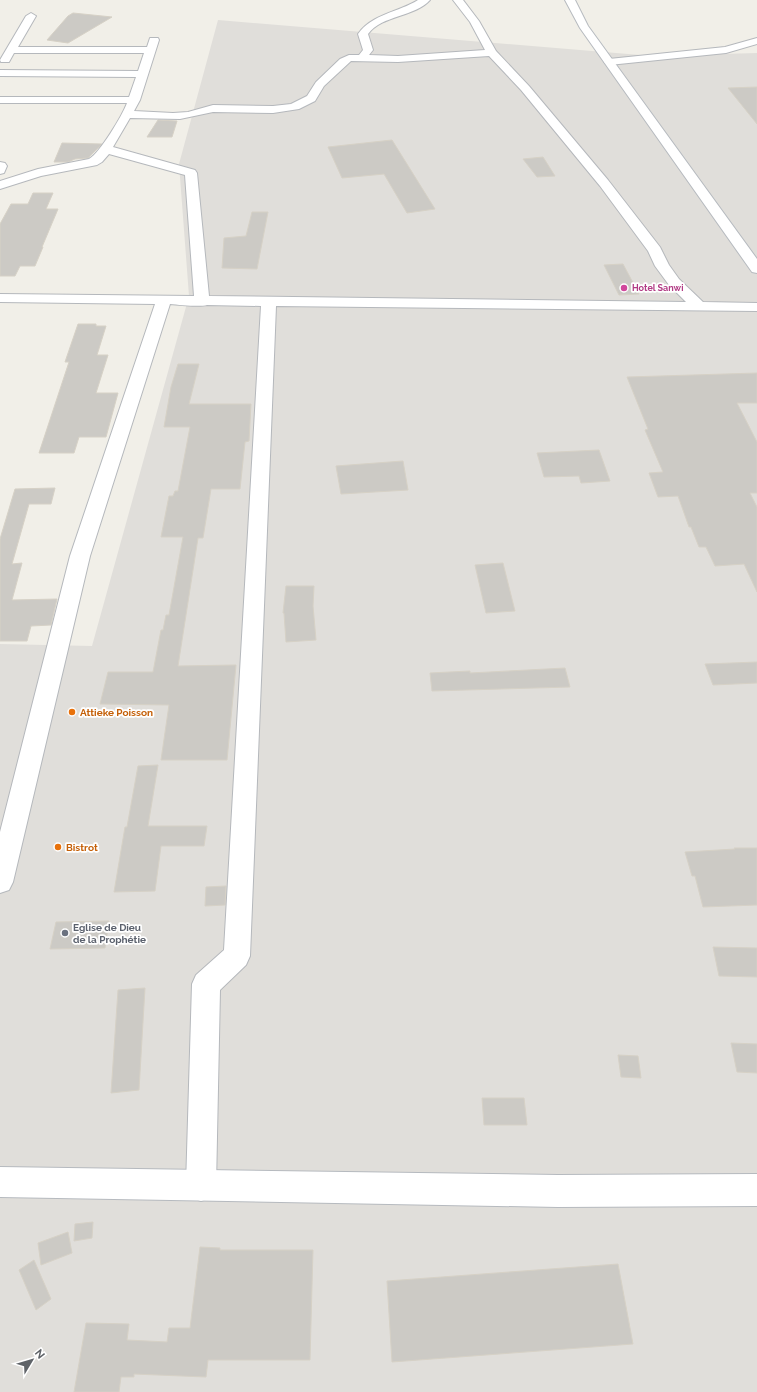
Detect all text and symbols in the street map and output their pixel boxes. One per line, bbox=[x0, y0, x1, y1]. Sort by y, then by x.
marker: Hotel Sanwi bbox=[619, 283, 629, 293]
place label: Hotel Sanwi bbox=[632, 283, 683, 293]
marker: Attieke Poisson bbox=[67, 707, 77, 717]
place label: Attieke Poisson bbox=[80, 707, 153, 718]
marker: Bistrot bbox=[53, 842, 63, 852]
place label: Bistrot bbox=[66, 842, 98, 853]
place label: Eglise de Dieu de la Prophétie bbox=[73, 922, 146, 945]
marker: Eglise de Dieu de la Prophétie bbox=[60, 928, 70, 938]
north arrow bbox=[12, 1340, 52, 1380]
text: N bbox=[32, 1347, 47, 1361]

